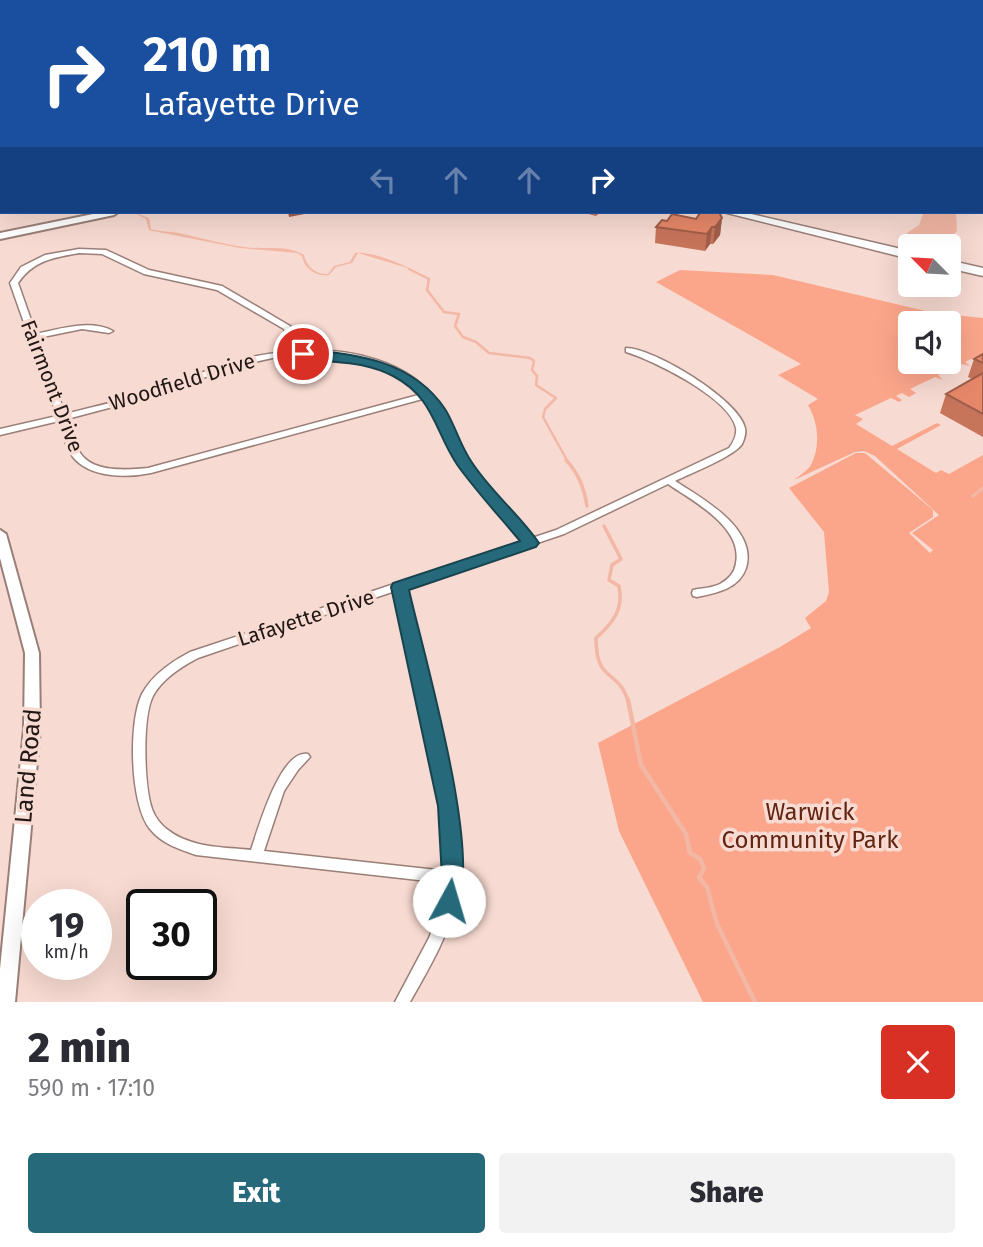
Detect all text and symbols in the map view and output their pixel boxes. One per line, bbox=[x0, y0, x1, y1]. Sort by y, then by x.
text: 210 m bbox=[143, 25, 272, 84]
icon: right bbox=[28, 28, 119, 119]
text: Lafayette Drive bbox=[143, 85, 360, 123]
icon: left bbox=[364, 161, 402, 199]
icon: ahead bbox=[437, 161, 475, 199]
icon: ahead bbox=[510, 161, 548, 199]
icon: right bbox=[583, 161, 621, 199]
north arrow bbox=[898, 234, 961, 298]
map controls bbox=[898, 234, 961, 374]
button: sound bbox=[898, 311, 961, 374]
street label: Fairmont Drive bbox=[15, 316, 89, 456]
pin bbox=[273, 324, 333, 384]
icon: arrive bbox=[284, 335, 322, 373]
street label: Woodfield Drive bbox=[106, 347, 258, 417]
street label: Lafayette Drive bbox=[234, 584, 378, 652]
street label: Land Road bbox=[9, 708, 47, 824]
park label: Warwick Community Park bbox=[722, 798, 899, 854]
position arrow bbox=[412, 864, 486, 938]
speed limit sign: 30 bbox=[126, 889, 217, 980]
text: 19 bbox=[49, 904, 84, 946]
text: km/h bbox=[44, 941, 89, 963]
text: 2 min bbox=[28, 1023, 131, 1073]
button: close bbox=[881, 1025, 955, 1099]
text: 590 m · 17:10 bbox=[28, 1074, 155, 1102]
button: Exit bbox=[28, 1153, 485, 1233]
button: Share bbox=[499, 1153, 955, 1233]

